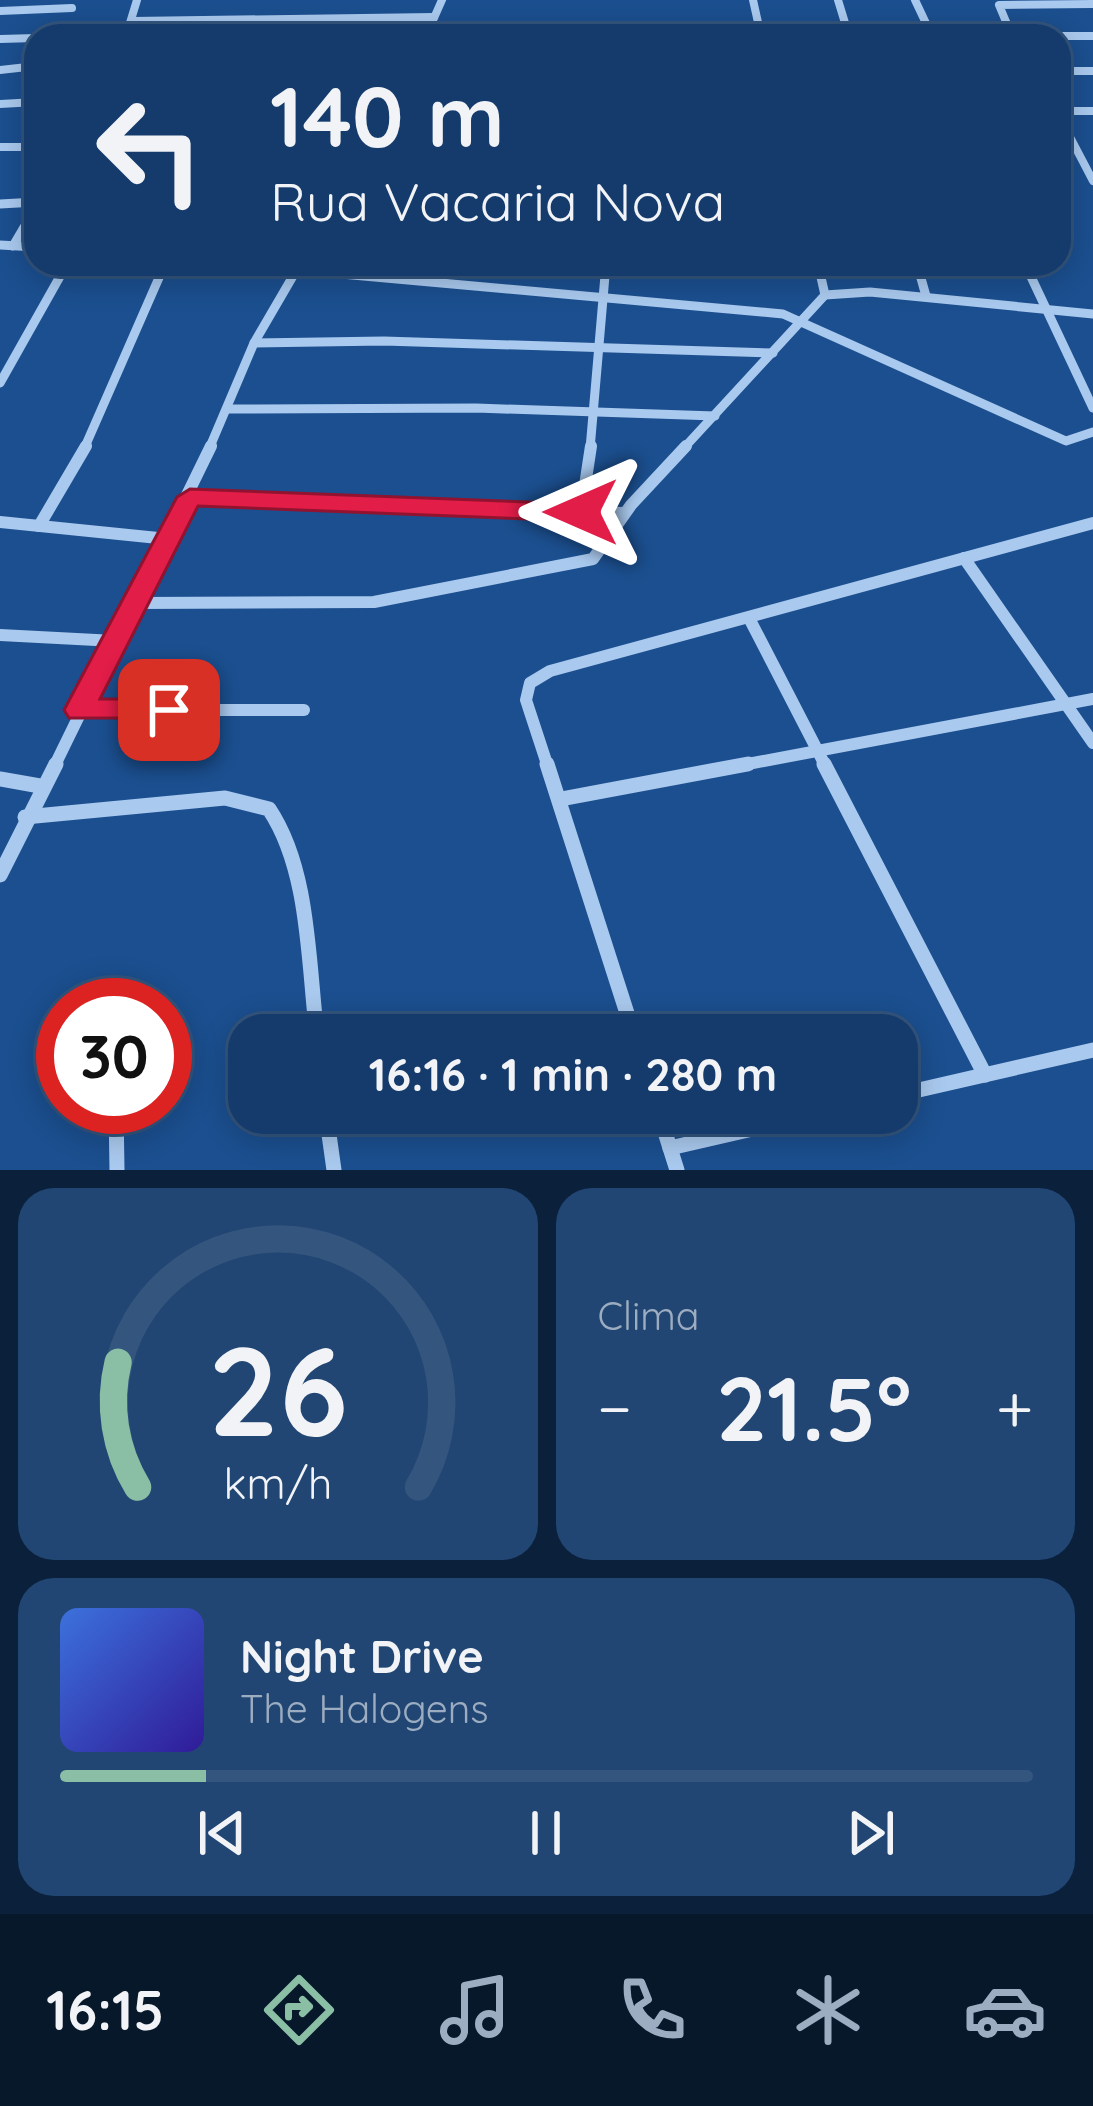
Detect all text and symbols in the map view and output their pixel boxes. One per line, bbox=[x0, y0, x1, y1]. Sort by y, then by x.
text: 140 m bbox=[270, 63, 505, 168]
icon: left bbox=[72, 72, 228, 228]
text: Rua Vacaria Nova bbox=[270, 167, 725, 235]
position arrow bbox=[518, 449, 644, 575]
pin bbox=[118, 659, 220, 761]
icon: arrive bbox=[136, 677, 202, 743]
speed limit sign: 30 bbox=[36, 978, 192, 1134]
text: 16:16 · 1 min · 280 m bbox=[369, 1046, 777, 1102]
text: Clima bbox=[598, 1291, 700, 1340]
text: 26 bbox=[208, 1311, 348, 1467]
text: 21.5° bbox=[716, 1351, 912, 1464]
text: − bbox=[598, 1366, 632, 1449]
text: + bbox=[996, 1366, 1033, 1449]
text: km/h bbox=[223, 1456, 332, 1510]
text: Night Drive bbox=[240, 1628, 484, 1684]
text: The Halogens bbox=[240, 1684, 489, 1733]
icon: previous bbox=[189, 1800, 255, 1866]
icon: pause bbox=[513, 1800, 579, 1866]
icon: next bbox=[838, 1800, 904, 1866]
icon: directions bbox=[257, 1968, 341, 2052]
icon: music bbox=[433, 1968, 517, 2052]
icon: phone bbox=[610, 1968, 694, 2052]
icon: climate bbox=[786, 1968, 870, 2052]
icon: car bbox=[963, 1968, 1047, 2052]
text: 16:15 bbox=[46, 1976, 164, 2044]

